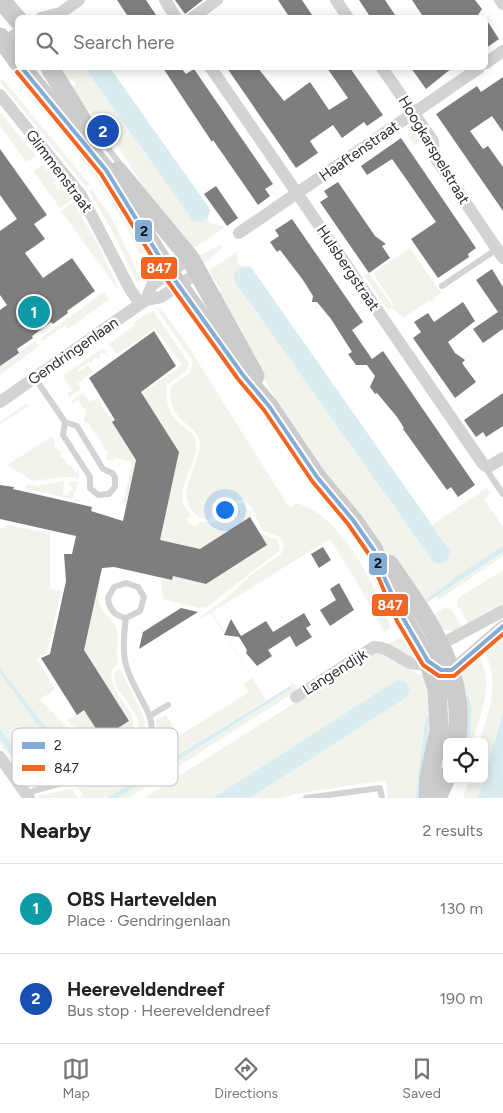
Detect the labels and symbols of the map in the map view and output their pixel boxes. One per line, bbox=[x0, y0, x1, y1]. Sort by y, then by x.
street label: Hoogkarspelstraat bbox=[395, 92, 474, 208]
pin: 2 bbox=[87, 112, 119, 150]
street label: Haaftenstraat bbox=[316, 117, 403, 185]
street label: Glimmenstraat bbox=[22, 126, 96, 216]
line badge: 2 bbox=[134, 219, 153, 243]
street label: Hulsbergstraat bbox=[313, 222, 383, 315]
text: 2 bbox=[140, 223, 148, 240]
line badge: 847 bbox=[140, 256, 178, 280]
text: 847 bbox=[146, 260, 172, 277]
pin: 1 bbox=[18, 293, 50, 331]
street label: Gendringenlaan bbox=[24, 313, 122, 389]
your location bbox=[212, 497, 238, 523]
line badge: 2 bbox=[368, 552, 388, 576]
text: 2 bbox=[374, 555, 382, 572]
line badge: 847 bbox=[371, 593, 409, 617]
text: 847 bbox=[377, 597, 403, 614]
street label: Langendijk bbox=[299, 645, 371, 699]
legend bbox=[12, 728, 178, 786]
text: 2 bbox=[54, 737, 62, 754]
text: 847 bbox=[54, 760, 79, 777]

